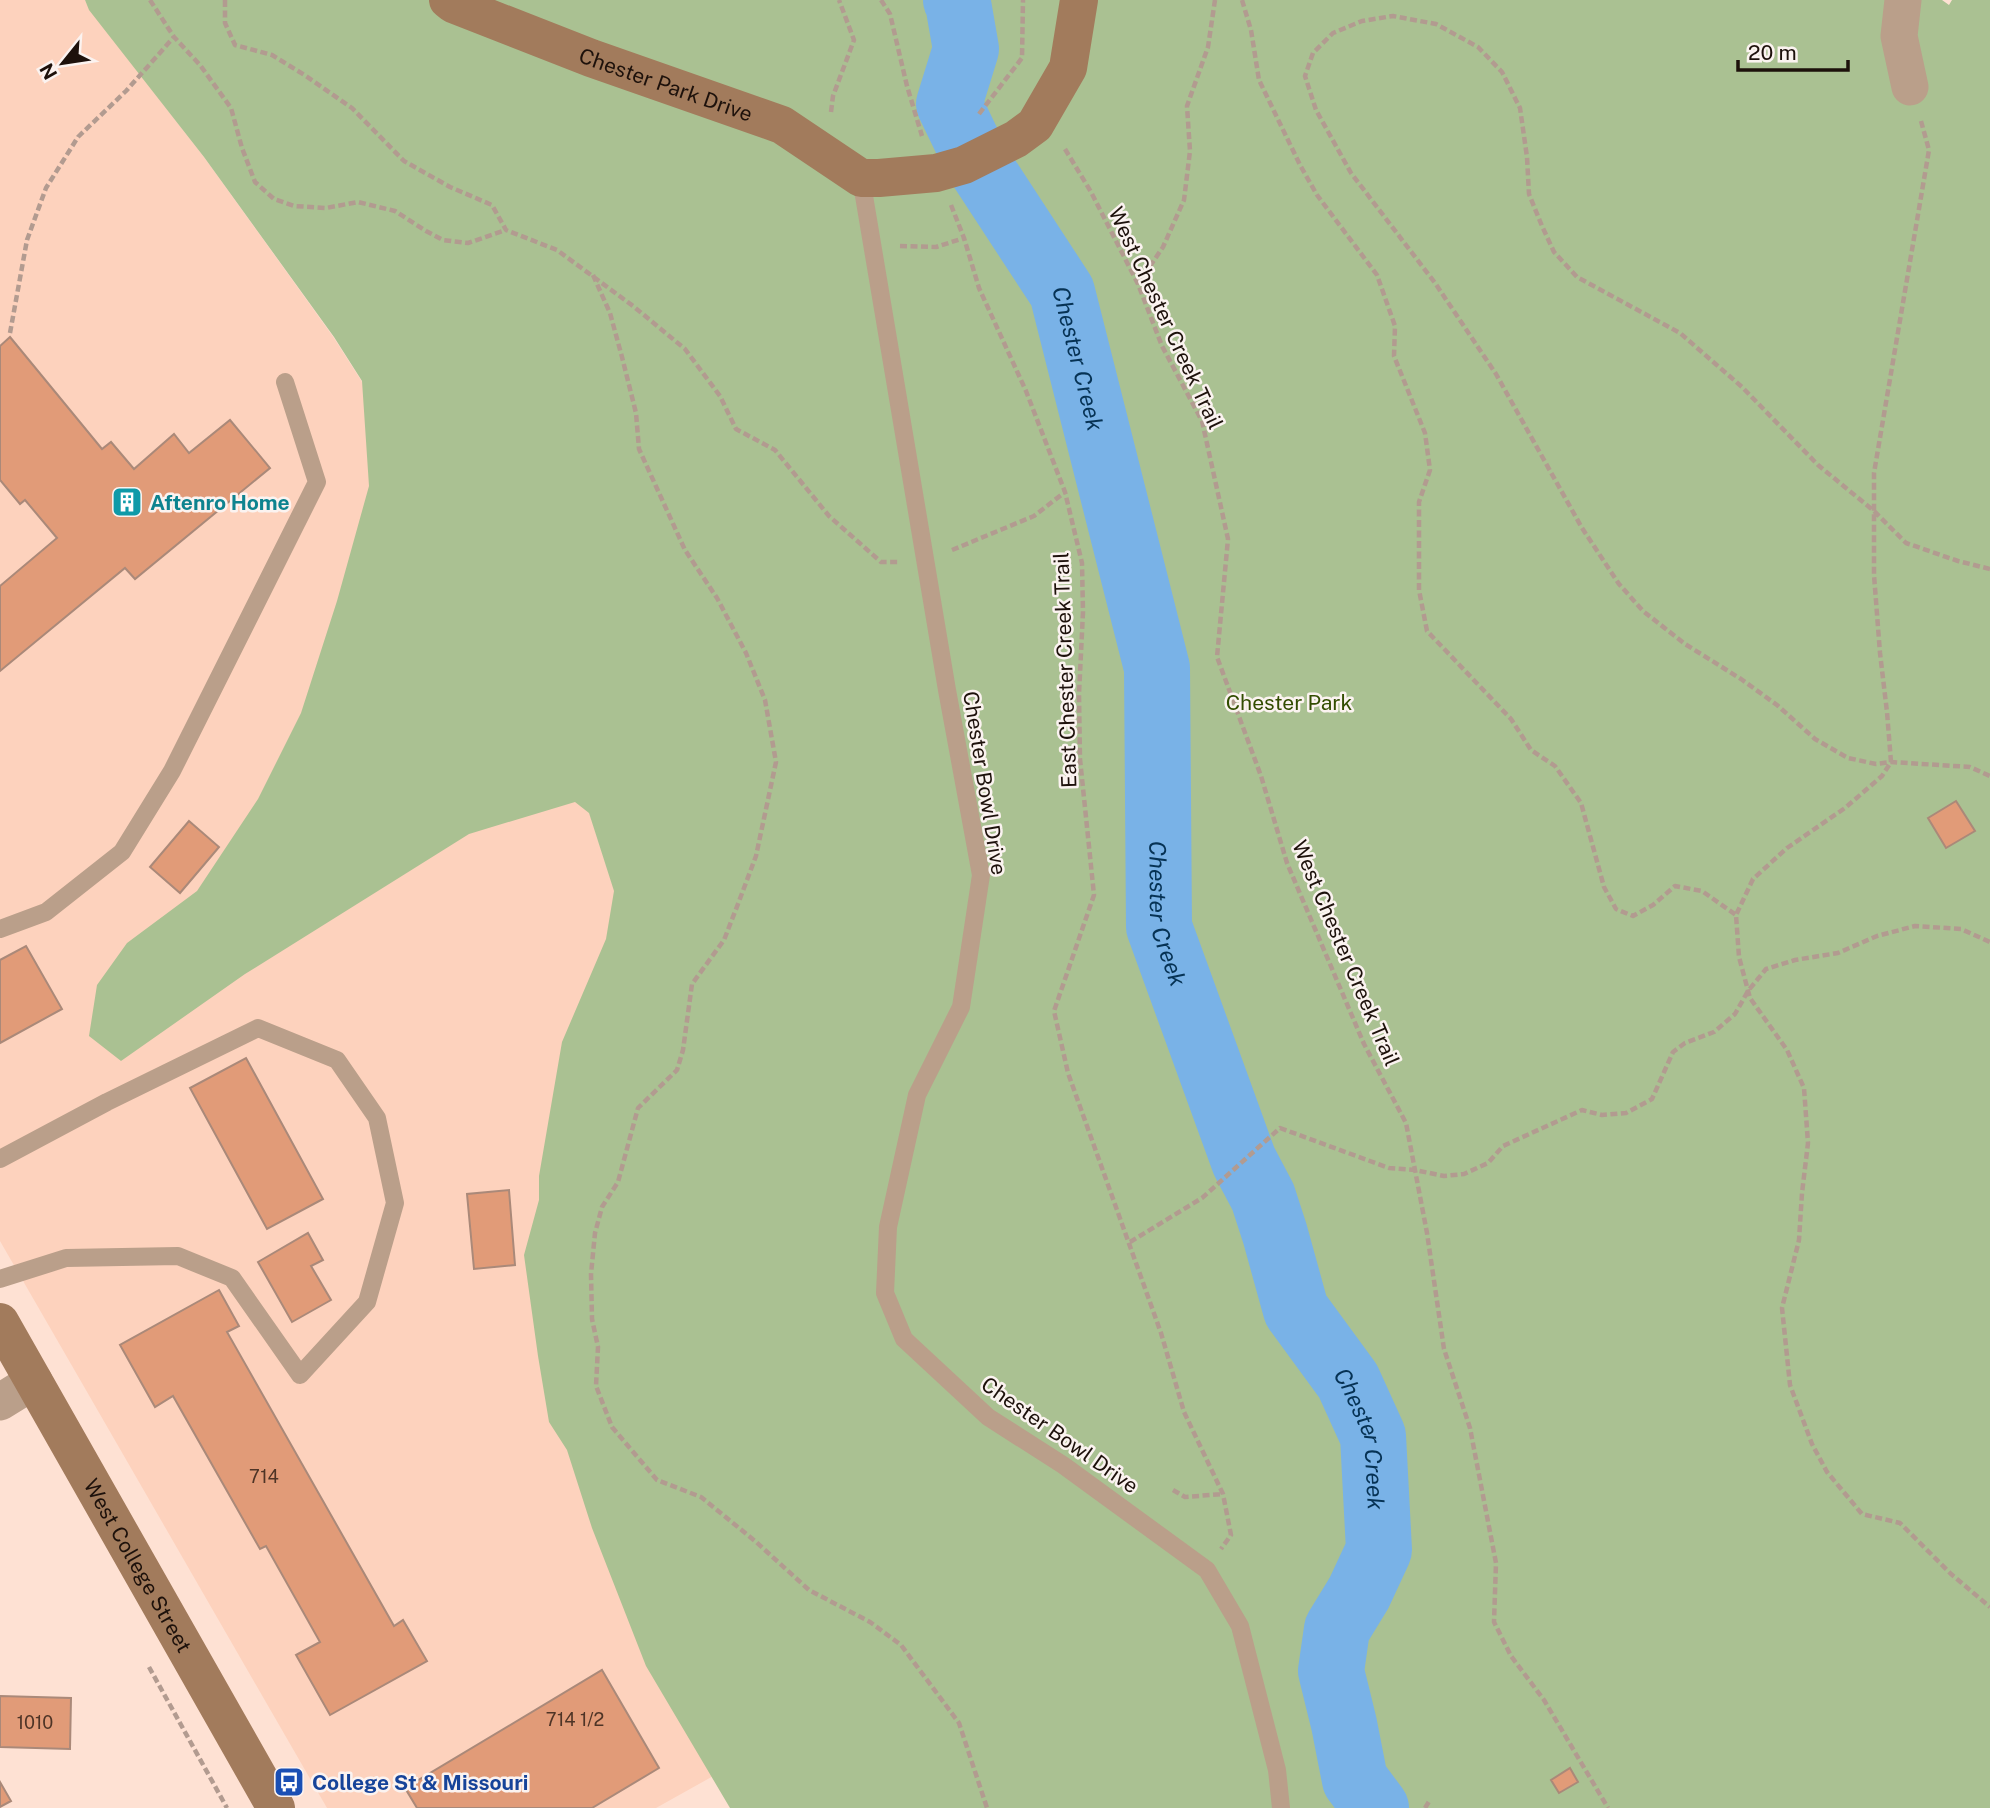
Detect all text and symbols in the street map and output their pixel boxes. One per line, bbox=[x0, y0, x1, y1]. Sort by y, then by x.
north arrow bbox=[28, 28, 98, 98]
scale bar bbox=[1738, 28, 1848, 72]
text: 20 m bbox=[1748, 40, 1797, 65]
street label: Chester Park Drive bbox=[576, 42, 756, 126]
text: N bbox=[35, 60, 62, 83]
street label: West Chester Creek Trail bbox=[1103, 203, 1229, 433]
water label: Chester Creek bbox=[1048, 283, 1110, 434]
building icon: Aftenro Home bbox=[110, 485, 144, 519]
place label: Aftenro Home bbox=[150, 490, 290, 515]
street label: East Chester Creek Trail bbox=[1048, 552, 1082, 788]
street label: Chester Bowl Drive bbox=[958, 689, 1012, 877]
park label: Chester Park bbox=[1226, 690, 1353, 715]
street label: West Chester Creek Trail bbox=[1287, 836, 1405, 1070]
water label: Chester Creek bbox=[1145, 840, 1193, 990]
water label: Chester Creek bbox=[1329, 1362, 1390, 1511]
street label: Chester Bowl Drive bbox=[977, 1371, 1143, 1499]
house number: 714 bbox=[249, 1466, 279, 1487]
street label: West College Street bbox=[79, 1474, 197, 1657]
house number: 714 1/2 bbox=[546, 1709, 604, 1730]
house number: 1010 bbox=[17, 1712, 53, 1733]
bus stop icon: College St & Missouri bbox=[272, 1765, 306, 1799]
place label: College St & Missouri bbox=[312, 1770, 528, 1795]

